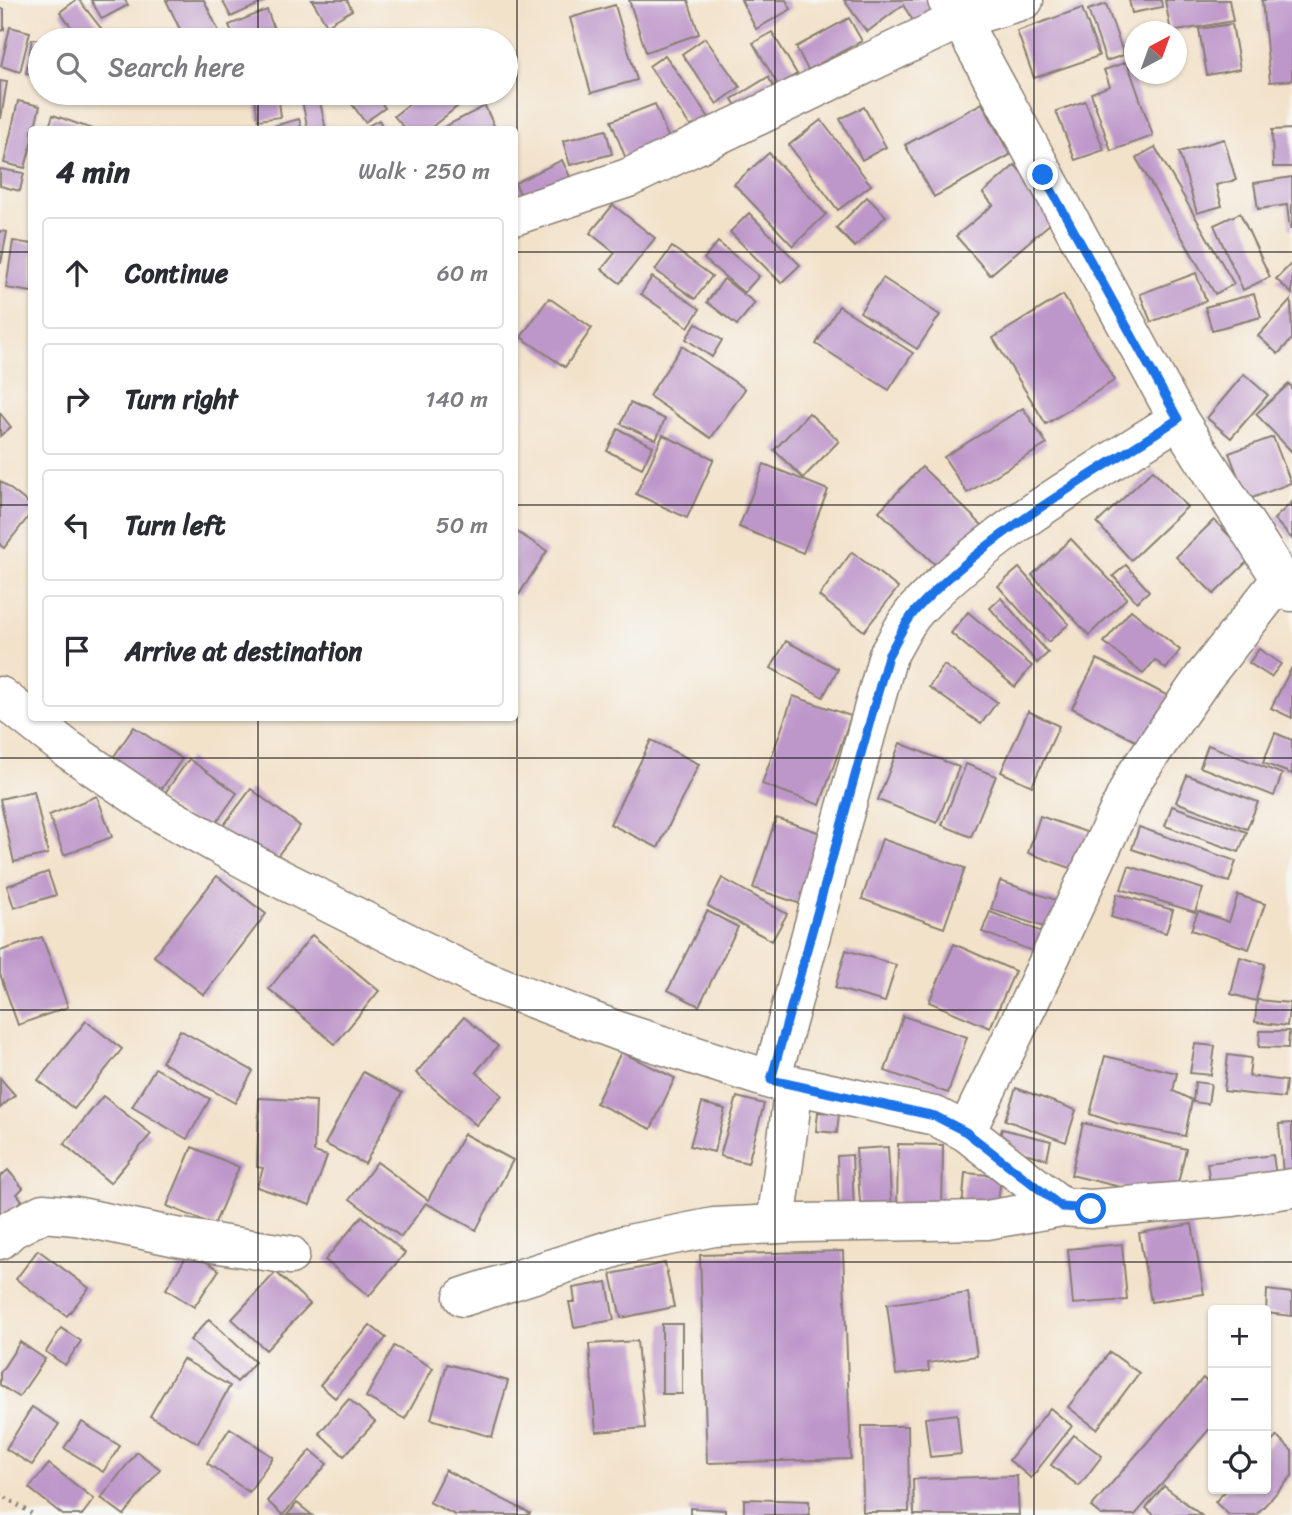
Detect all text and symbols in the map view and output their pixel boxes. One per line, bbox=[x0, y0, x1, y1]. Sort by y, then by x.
north arrow bbox=[1124, 21, 1187, 84]
search box bbox=[28, 28, 518, 105]
text: Search here bbox=[108, 44, 245, 90]
icon: search bbox=[52, 48, 90, 86]
text: 4 min bbox=[56, 145, 130, 199]
text: Walk · 250 m bbox=[358, 151, 490, 192]
route end bbox=[1027, 159, 1058, 190]
text: Continue bbox=[125, 250, 228, 296]
text: 60 m bbox=[437, 253, 488, 294]
icon: ahead bbox=[58, 254, 96, 292]
text: Turn right bbox=[125, 376, 238, 422]
text: 140 m bbox=[426, 379, 488, 420]
icon: right bbox=[58, 380, 96, 418]
text: Turn left bbox=[125, 502, 225, 548]
text: 50 m bbox=[436, 505, 488, 546]
icon: left bbox=[58, 506, 96, 544]
text: Arrive at destination bbox=[125, 628, 362, 674]
icon: arrive bbox=[58, 632, 96, 670]
route start bbox=[1075, 1193, 1106, 1224]
map controls bbox=[1208, 1305, 1271, 1494]
button: + bbox=[1208, 1305, 1271, 1368]
button: − bbox=[1208, 1368, 1271, 1431]
button: locate bbox=[1208, 1431, 1271, 1494]

